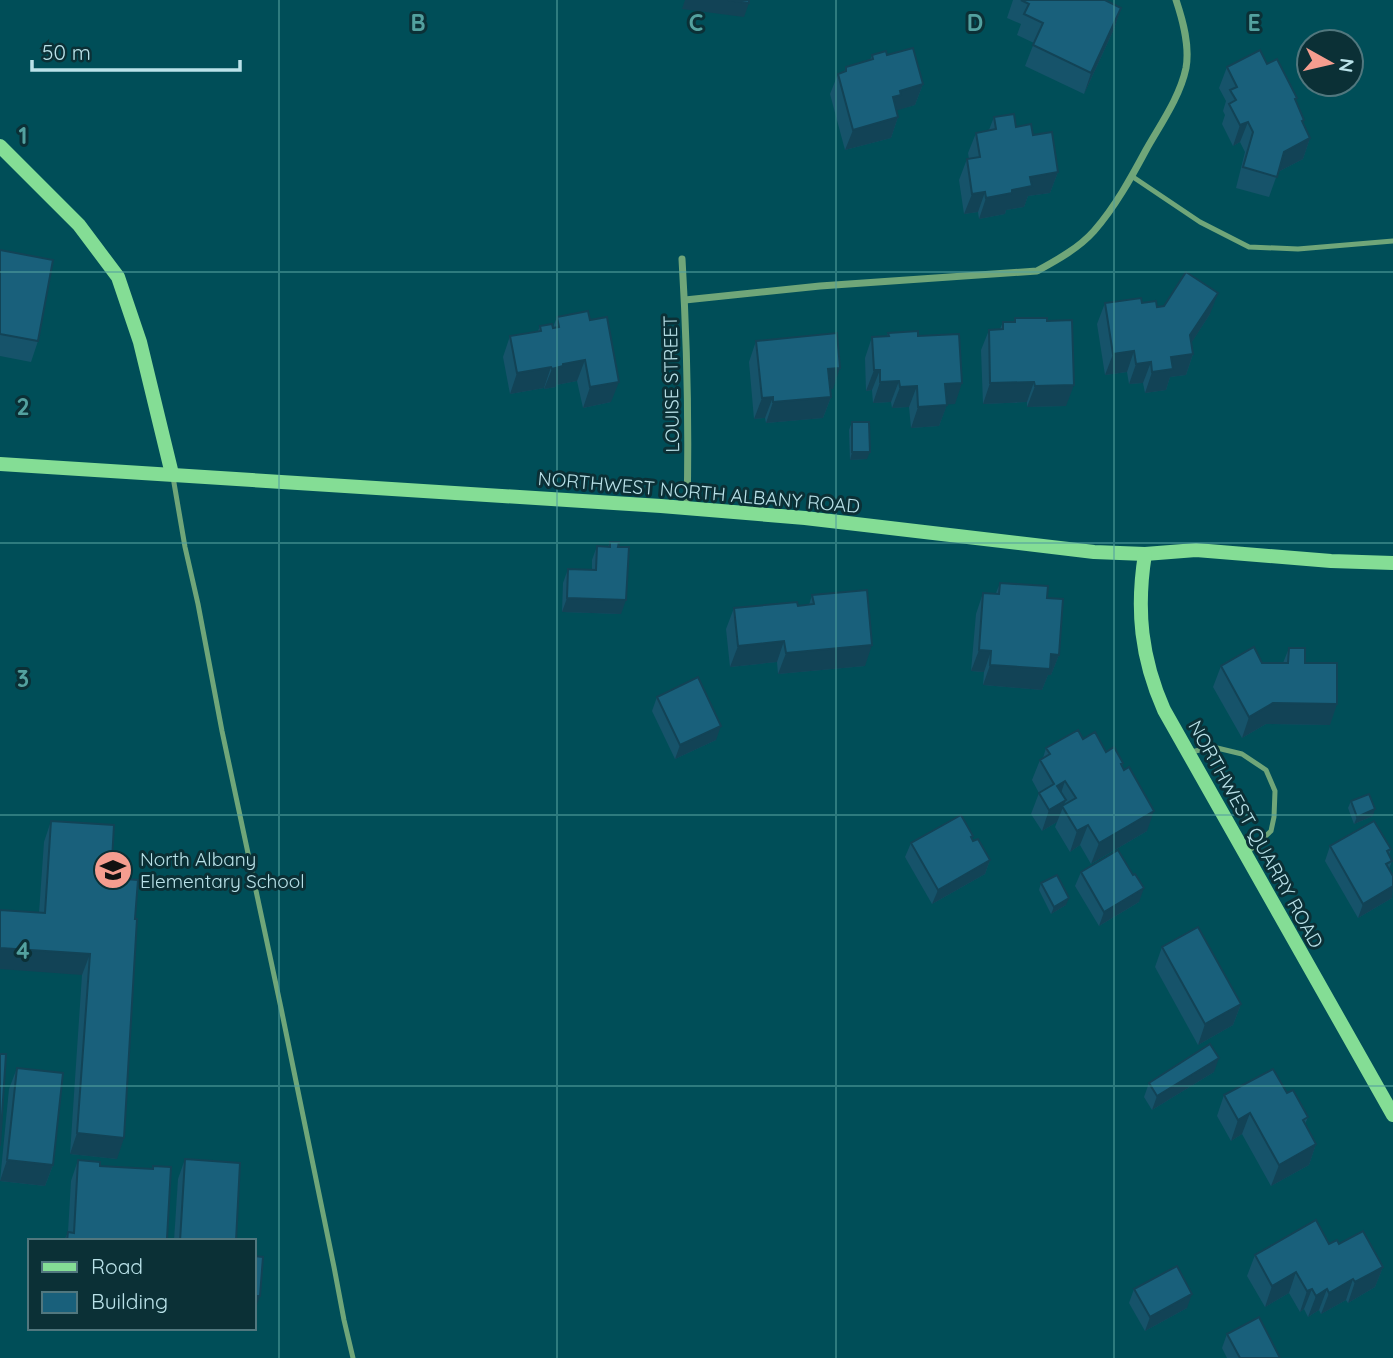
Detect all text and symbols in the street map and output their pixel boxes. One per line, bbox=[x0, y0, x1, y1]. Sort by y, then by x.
text: B bbox=[410, 8, 426, 37]
text: C bbox=[689, 8, 703, 37]
text: D bbox=[967, 8, 983, 37]
text: E bbox=[1247, 8, 1261, 37]
scale bar bbox=[32, 28, 240, 72]
north arrow bbox=[1295, 28, 1365, 98]
text: 50 m bbox=[42, 39, 91, 65]
text: N bbox=[1334, 57, 1360, 74]
text: 1 bbox=[19, 121, 27, 150]
street label: LOUISE STREET bbox=[658, 315, 684, 453]
text: 2 bbox=[16, 392, 30, 421]
street label: NORTHWEST NORTH ALBANY ROAD bbox=[537, 466, 861, 518]
text: 3 bbox=[17, 664, 29, 693]
street label: NORTHWEST QUARRY ROAD bbox=[1183, 716, 1329, 952]
place label: North Albany Elementary School bbox=[140, 847, 305, 893]
school or university icon: North Albany Elementary School bbox=[92, 849, 134, 891]
text: 4 bbox=[16, 936, 30, 965]
legend bbox=[28, 1239, 256, 1330]
text: Road bbox=[91, 1253, 143, 1279]
text: Building bbox=[91, 1288, 168, 1314]

